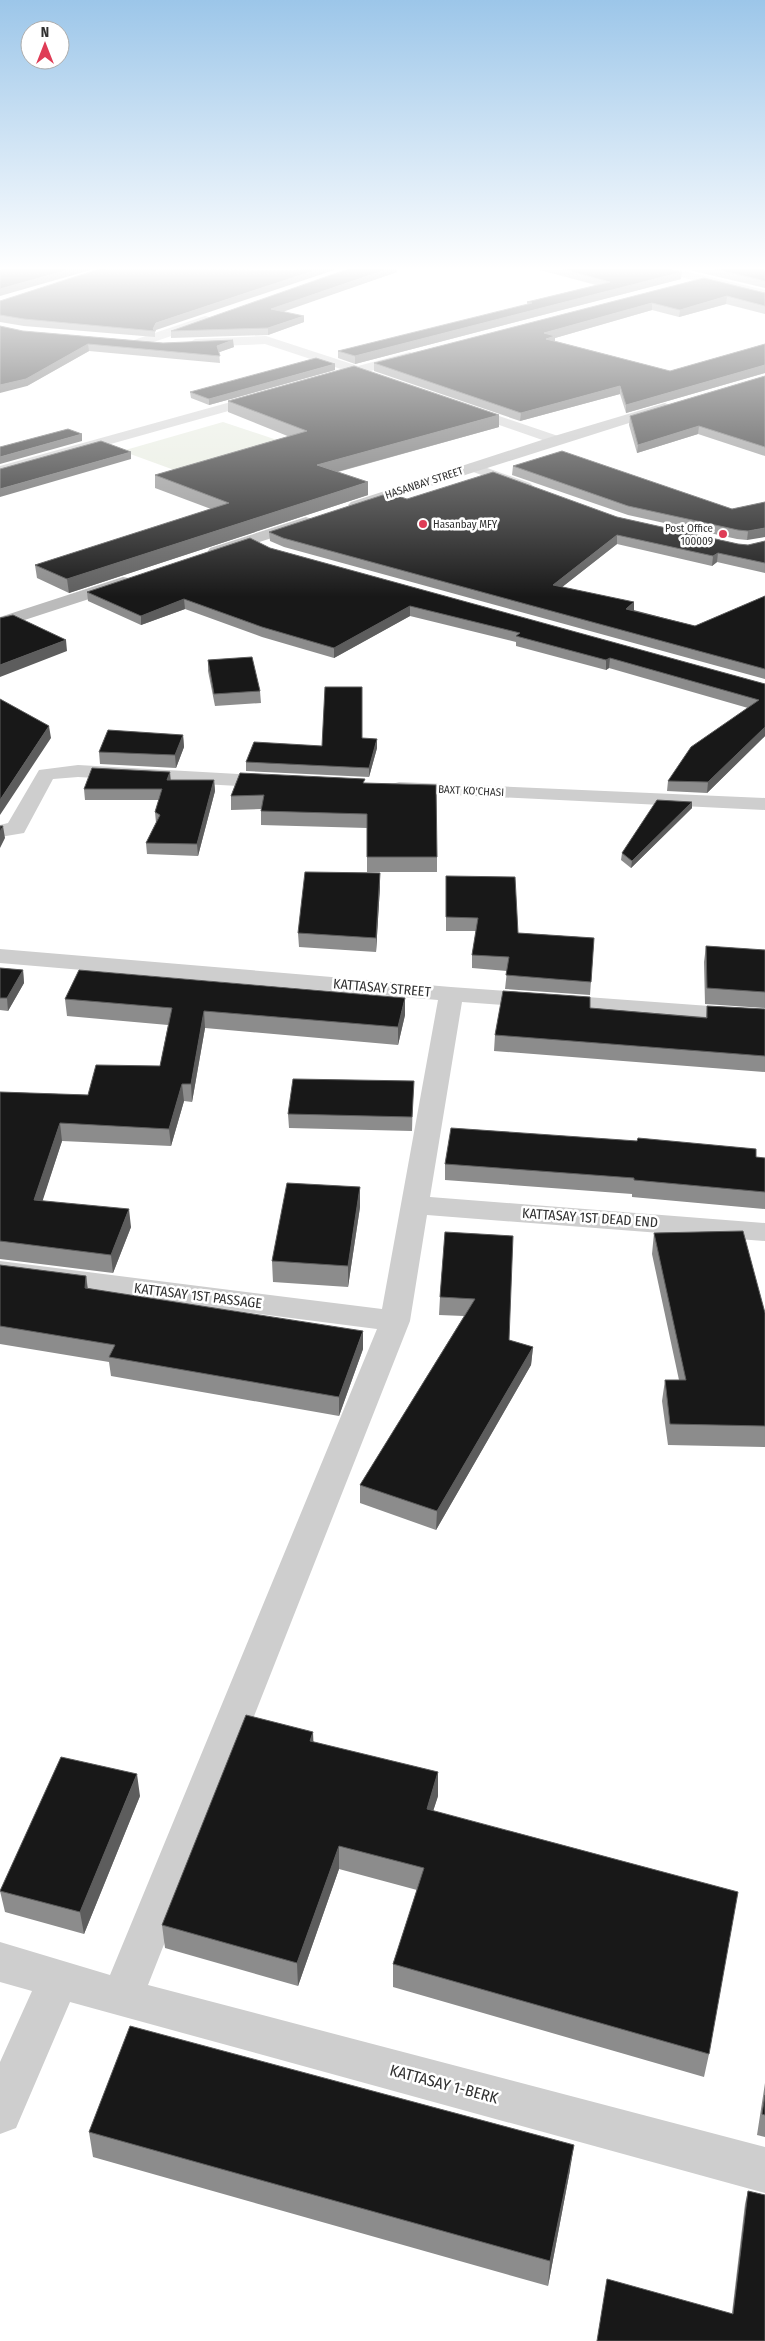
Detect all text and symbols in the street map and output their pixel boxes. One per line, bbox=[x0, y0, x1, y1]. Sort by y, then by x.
north arrow bbox=[20, 20, 70, 70]
text: N bbox=[41, 24, 49, 41]
street label: HASANBAY STREET bbox=[383, 464, 466, 502]
marker: Hasanbay MFY bbox=[417, 518, 429, 530]
place label: Hasanbay MFY bbox=[433, 518, 498, 531]
place label: Post Office 100009 bbox=[665, 522, 713, 548]
marker: Post Office 100009 bbox=[717, 528, 729, 540]
street label: BAXT KO'CHASI bbox=[438, 783, 504, 799]
street label: KATTASAY STREET bbox=[333, 975, 432, 1001]
street label: KATTASAY 1ST DEAD END bbox=[522, 1205, 658, 1231]
street label: KATTASAY 1ST PASSAGE bbox=[133, 1280, 263, 1312]
street label: KATTASAY 1-BERK bbox=[388, 2060, 501, 2108]

